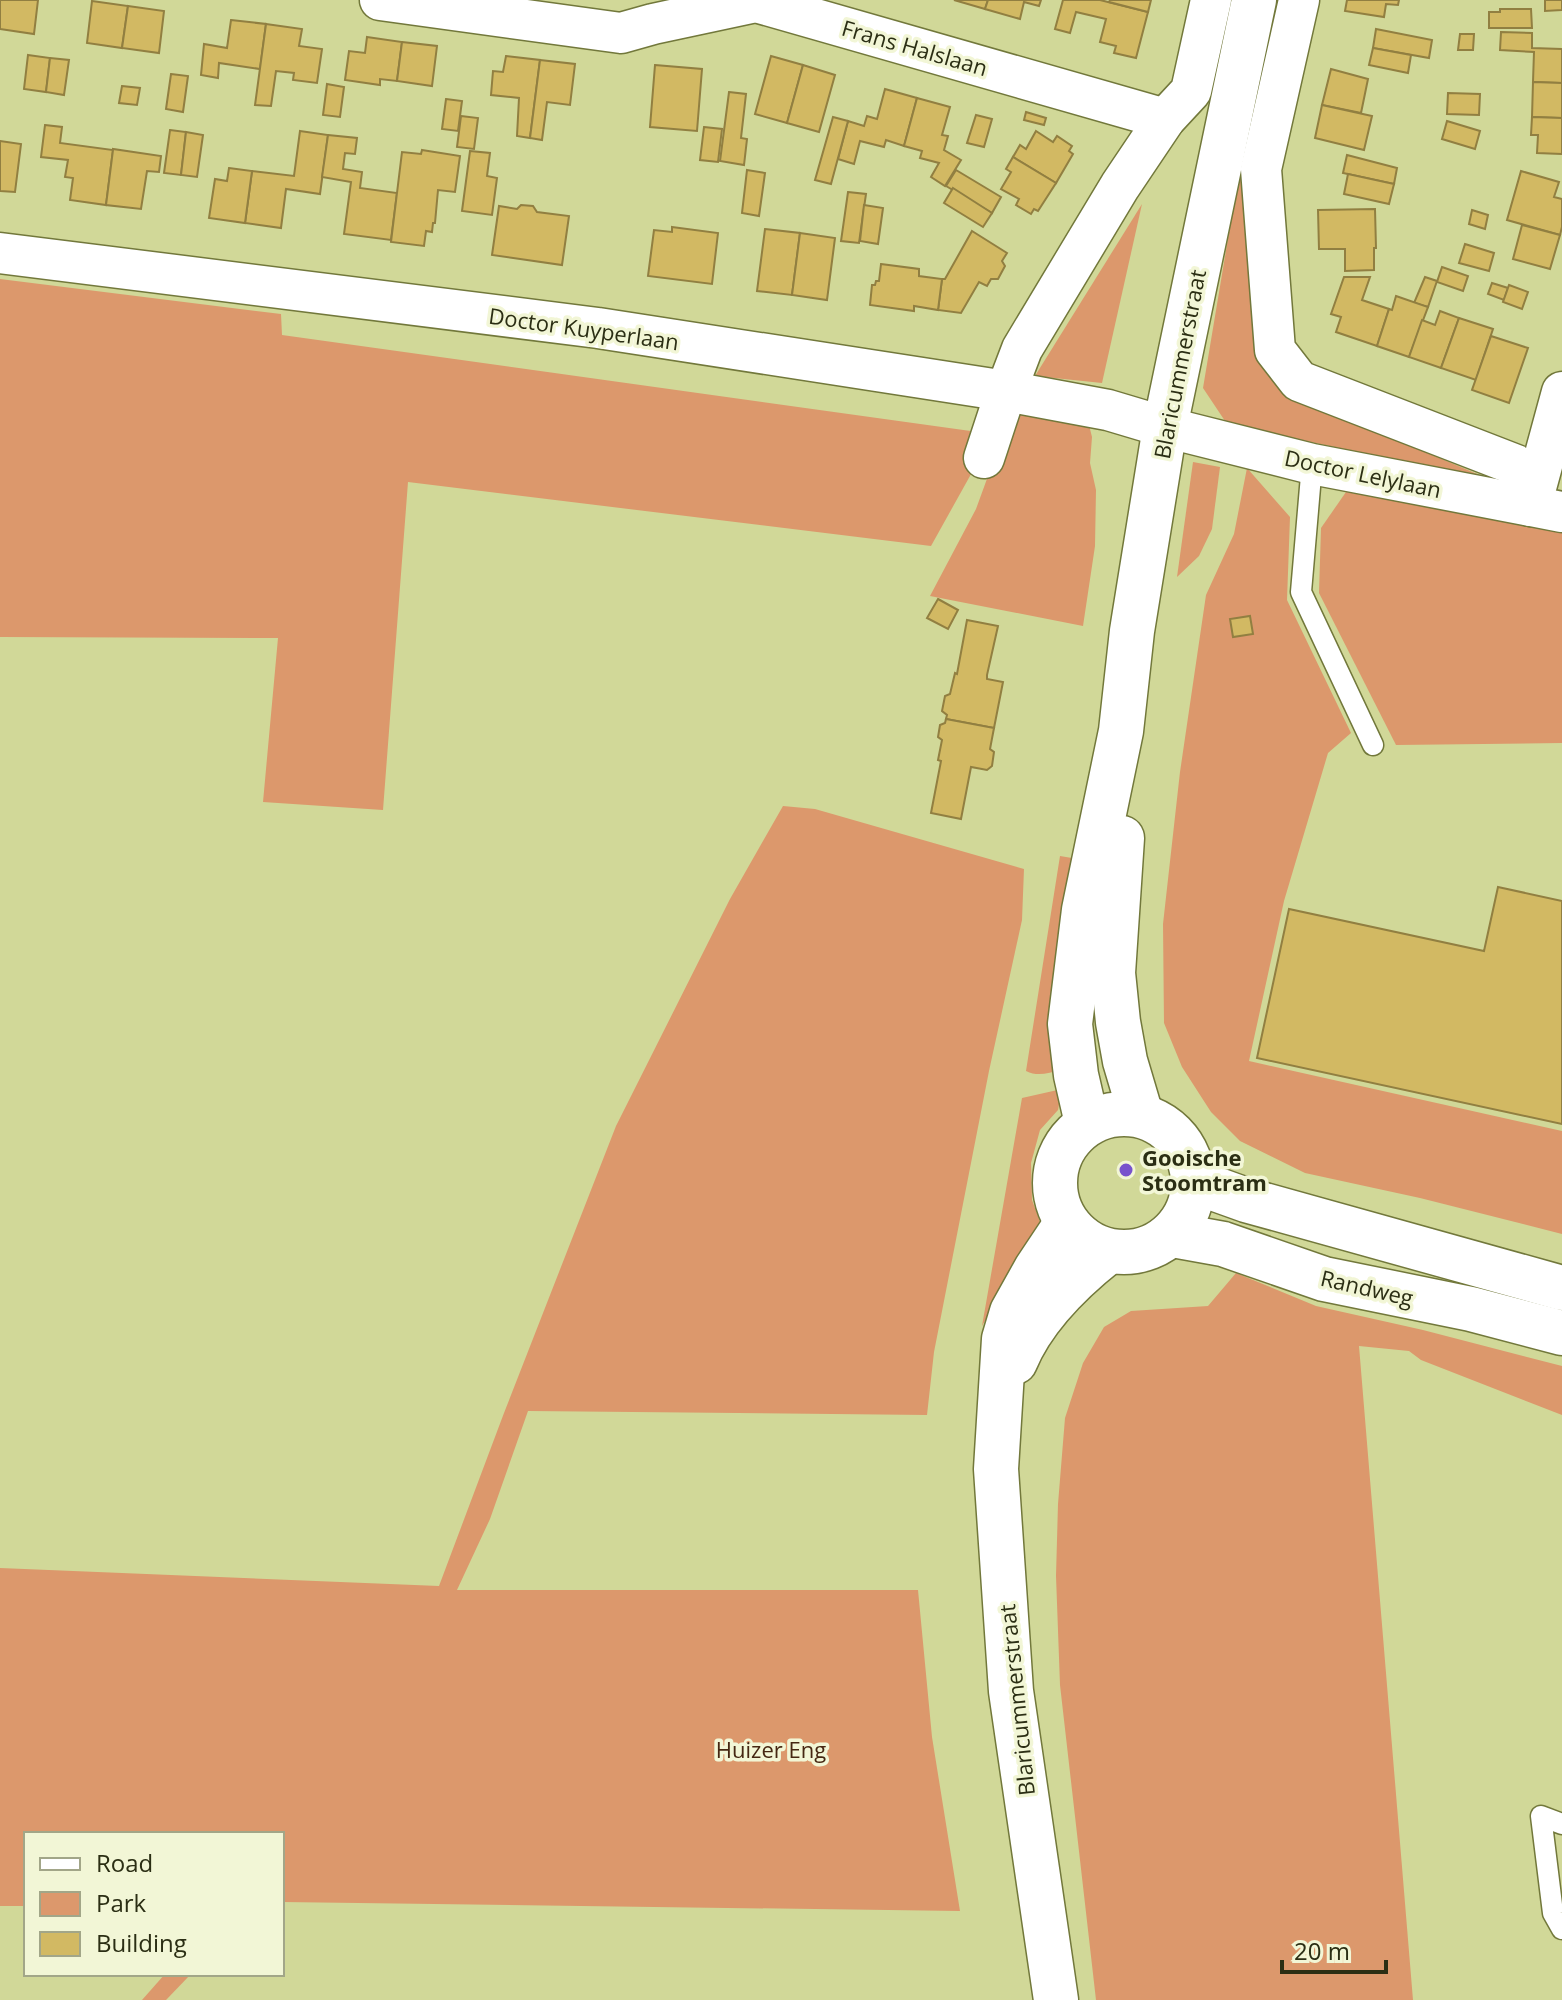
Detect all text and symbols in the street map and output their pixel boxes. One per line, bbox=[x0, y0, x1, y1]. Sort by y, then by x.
street label: Frans Halslaan bbox=[839, 12, 991, 82]
street label: Blaricummerstraat bbox=[1146, 267, 1212, 461]
street label: Doctor Kuyperlaan bbox=[487, 300, 681, 356]
street label: Doctor Lelylaan bbox=[1282, 442, 1444, 504]
place label: Gooische Stoomtram bbox=[1142, 1142, 1267, 1197]
marker: Gooische Stoomtram bbox=[1117, 1161, 1135, 1179]
street label: Randweg bbox=[1318, 1262, 1416, 1312]
street label: Blaricummerstraat bbox=[991, 1603, 1041, 1797]
park label: Huizer Eng bbox=[716, 1734, 826, 1764]
legend bbox=[24, 1832, 284, 1976]
text: Road bbox=[96, 1846, 153, 1879]
text: Park bbox=[96, 1886, 147, 1919]
scale bar bbox=[1282, 1924, 1386, 1974]
text: Building bbox=[96, 1926, 187, 1959]
text: 20 m bbox=[1294, 1934, 1350, 1967]

